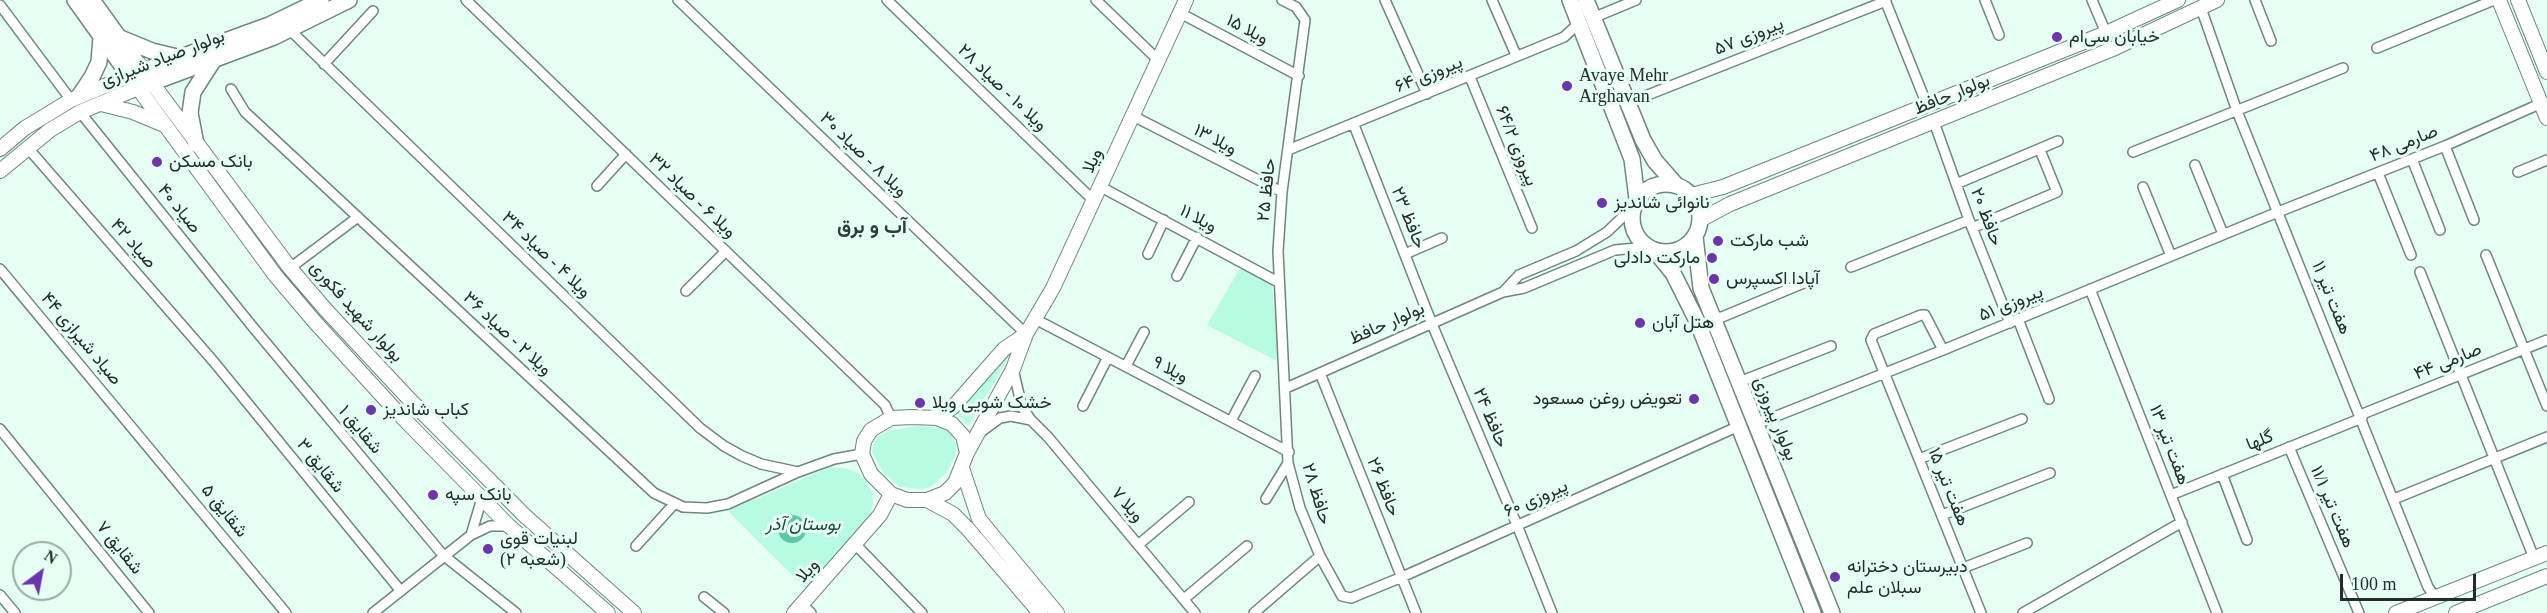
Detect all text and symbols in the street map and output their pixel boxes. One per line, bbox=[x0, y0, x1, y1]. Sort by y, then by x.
street label: ویلا ۱۵ bbox=[1222, 10, 1272, 50]
street label: پیروزی ۵۷ bbox=[1711, 13, 1787, 61]
street label: بولوار صیاد شیرازی bbox=[98, 25, 228, 93]
place label: خیابان سی‌ام bbox=[2069, 26, 2160, 48]
marker: خیابان سی‌ام bbox=[2050, 30, 2064, 44]
street label: ویلا ۱۰ - صیاد ۲۸ bbox=[953, 40, 1051, 136]
street label: پیروزی ۶۴ bbox=[1392, 52, 1466, 98]
place label: Avaye Mehr Arghavan bbox=[1579, 65, 1668, 107]
street label: بولوار حافظ bbox=[1911, 70, 1993, 120]
marker: Avaye Mehr Arghavan bbox=[1560, 79, 1574, 93]
street label: پیروزی ۶۴/۲ bbox=[1490, 103, 1542, 189]
street label: ویلا ۸ - صیاد ۳۰ bbox=[815, 108, 911, 202]
street label: ویلا ۱۳ bbox=[1190, 120, 1240, 160]
street label: صارمی ۴۸ bbox=[2367, 121, 2441, 167]
street label: ویلا bbox=[1078, 145, 1108, 177]
street label: ویلا ۶ - صیاد ۳۲ bbox=[644, 149, 740, 243]
place label: بانک مسکن bbox=[169, 151, 253, 173]
marker: بانک مسکن bbox=[150, 155, 164, 169]
street label: حافظ ۲۵ bbox=[1253, 157, 1281, 223]
street label: صیاد ۴۰ bbox=[153, 180, 205, 238]
street label: حافظ ۲۳ bbox=[1386, 184, 1430, 252]
street label: حافظ ۲۰ bbox=[1965, 185, 2007, 249]
place label: نانوائی شاندیز bbox=[1614, 192, 1710, 214]
marker: نانوائی شاندیز bbox=[1595, 196, 1609, 210]
street label: ویلا ۱۱ bbox=[1176, 200, 1220, 238]
street label: ویلا ۴ - صیاد ۳۴ bbox=[497, 207, 595, 303]
street label: صیاد ۴۲ bbox=[105, 215, 161, 273]
district label: آب و برق bbox=[837, 216, 907, 240]
place label: شب مارکت bbox=[1730, 230, 1809, 252]
marker: شب مارکت bbox=[1711, 234, 1725, 248]
place label: مارکت دادلی bbox=[1614, 247, 1700, 269]
marker: مارکت دادلی bbox=[1705, 251, 1719, 265]
street label: بولوار شهید فکوری bbox=[305, 257, 407, 367]
street label: هفت تیر ۱۱ bbox=[2307, 258, 2355, 338]
place label: آپادا اکسپرس bbox=[1726, 268, 1819, 290]
marker: آپادا اکسپرس bbox=[1707, 272, 1721, 286]
street label: پیروزی ۵۱ bbox=[1976, 281, 2046, 327]
street label: ویلا ۲ - صیاد ۳۶ bbox=[458, 287, 556, 381]
street label: صیاد شیرازی ۴۴ bbox=[36, 288, 126, 390]
street label: بولوار حافظ bbox=[1346, 298, 1428, 350]
place label: هتل آبان bbox=[1652, 312, 1714, 334]
marker: هتل آبان bbox=[1633, 316, 1647, 330]
street label: صارمی ۴۴ bbox=[2411, 339, 2485, 385]
street label: ویلا ۹ bbox=[1148, 352, 1192, 388]
street label: بولوار پیروزی bbox=[1748, 374, 1802, 464]
street label: حافظ ۲۴ bbox=[1468, 385, 1512, 451]
place label: تعویض روغن مسعود bbox=[1533, 388, 1682, 410]
place label: خشک شویی ویلا bbox=[932, 392, 1052, 414]
marker: تعویض روغن مسعود bbox=[1687, 392, 1701, 406]
marker: خشک شویی ویلا bbox=[913, 396, 927, 410]
place label: کباب شاندیز bbox=[383, 399, 469, 421]
street label: شقایق ۱ bbox=[333, 401, 387, 459]
street label: هفت تیر ۱۳ bbox=[2144, 402, 2194, 488]
marker: کباب شاندیز bbox=[364, 403, 378, 417]
street label: گلها bbox=[2243, 426, 2277, 456]
street label: شقایق ۳ bbox=[292, 434, 348, 498]
street label: هفت تیر ۱۵ bbox=[1923, 445, 1973, 529]
street label: حافظ ۲۶ bbox=[1361, 454, 1405, 520]
street label: حافظ ۲۸ bbox=[1296, 461, 1336, 527]
street label: هفت تیر ۱۱/۱ bbox=[2305, 463, 2359, 551]
street label: پیروزی ۶۰ bbox=[1501, 475, 1571, 523]
street label: شقایق ۵ bbox=[196, 480, 252, 542]
street label: ویلا ۷ bbox=[1106, 483, 1148, 527]
place label: بانک سپه bbox=[445, 484, 512, 506]
marker: بانک سپه bbox=[426, 488, 440, 502]
park label: بوستان آذر bbox=[766, 514, 840, 536]
street label: شقایق ۷ bbox=[91, 517, 147, 579]
place label: لبنیات قوی (شعبه ۲) bbox=[500, 528, 578, 570]
north arrow bbox=[12, 541, 72, 601]
marker: لبنیات قوی (شعبه ۲) bbox=[481, 542, 495, 556]
text: N bbox=[41, 547, 60, 567]
street label: ویلا bbox=[792, 555, 824, 587]
place label: دبیرستان دخترانه سبلان علم bbox=[1847, 556, 1968, 598]
scale bar bbox=[2343, 562, 2480, 600]
marker: دبیرستان دخترانه سبلان علم bbox=[1828, 570, 1842, 584]
text: 100 m bbox=[2351, 574, 2397, 594]

